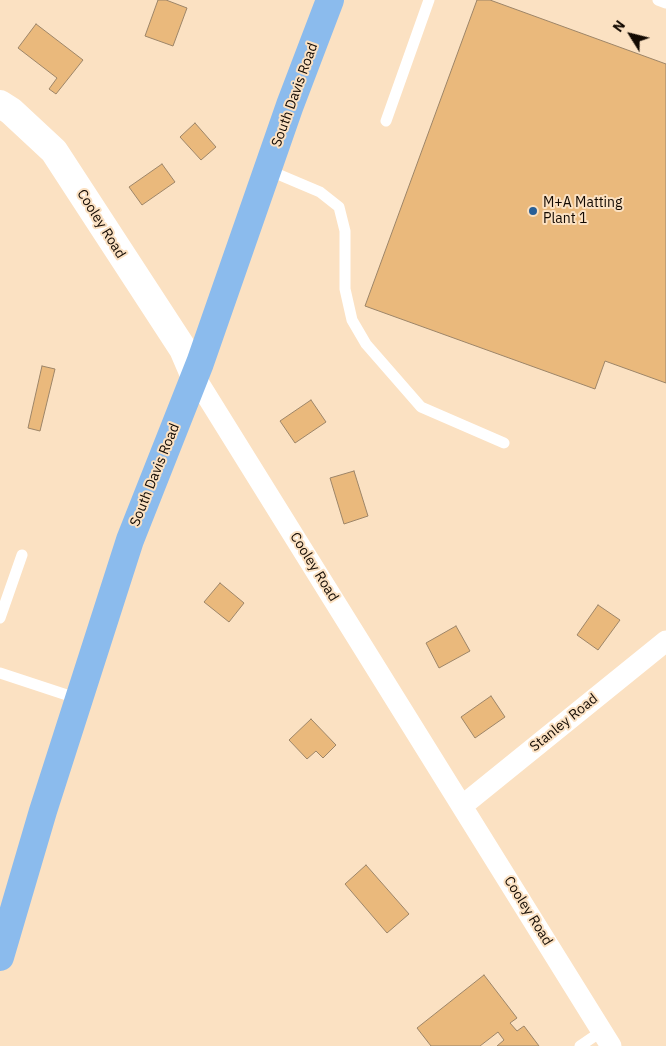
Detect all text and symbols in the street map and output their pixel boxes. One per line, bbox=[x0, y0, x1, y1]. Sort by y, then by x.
north arrow bbox=[606, 10, 656, 60]
text: N bbox=[609, 17, 629, 36]
street label: South Davis Road bbox=[268, 41, 322, 149]
street label: Cooley Road bbox=[73, 186, 129, 262]
place label: M+A Matting Plant 1 bbox=[543, 195, 622, 228]
marker: M+A Matting Plant 1 bbox=[527, 205, 539, 217]
street label: South Davis Road bbox=[127, 421, 183, 529]
street label: Cooley Road bbox=[286, 529, 342, 605]
street label: Stanley Road bbox=[527, 691, 601, 755]
street label: Cooley Road bbox=[500, 873, 556, 949]

